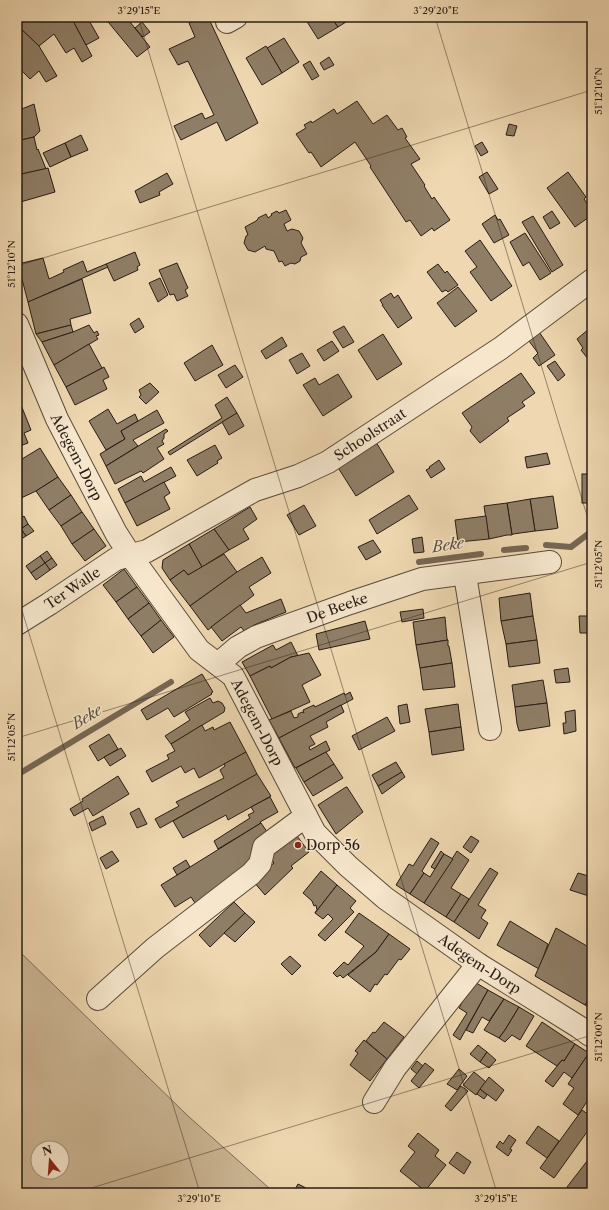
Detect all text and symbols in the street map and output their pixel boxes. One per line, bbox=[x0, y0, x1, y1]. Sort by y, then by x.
text: 3°29'15"E bbox=[118, 4, 161, 17]
text: 3°29'20"E bbox=[413, 4, 459, 17]
text: 51°12'10"N bbox=[592, 67, 605, 115]
text: 51°12'10"N bbox=[5, 240, 18, 288]
street label: Schoolstraat bbox=[331, 404, 409, 465]
street label: Adegem-Dorp bbox=[46, 410, 107, 504]
water label: Beke bbox=[430, 533, 466, 556]
text: 51°12'05"N bbox=[592, 540, 605, 588]
street label: Ter Walle bbox=[41, 563, 104, 613]
street label: De Beeke bbox=[304, 589, 370, 627]
street label: Adegem-Dorp bbox=[227, 675, 287, 769]
water label: Beke bbox=[67, 700, 106, 733]
text: 51°12'05"N bbox=[5, 713, 18, 761]
place label: Dorp 56 bbox=[306, 836, 360, 854]
marker: Dorp 56 bbox=[293, 840, 303, 850]
street label: Adegem-Dorp bbox=[434, 929, 525, 998]
text: 51°12'00"N bbox=[592, 1012, 605, 1062]
north arrow bbox=[30, 1140, 70, 1180]
text: N bbox=[40, 1142, 54, 1159]
text: 3°29'10"E bbox=[177, 1192, 221, 1205]
text: 3°29'15"E bbox=[475, 1192, 518, 1205]

